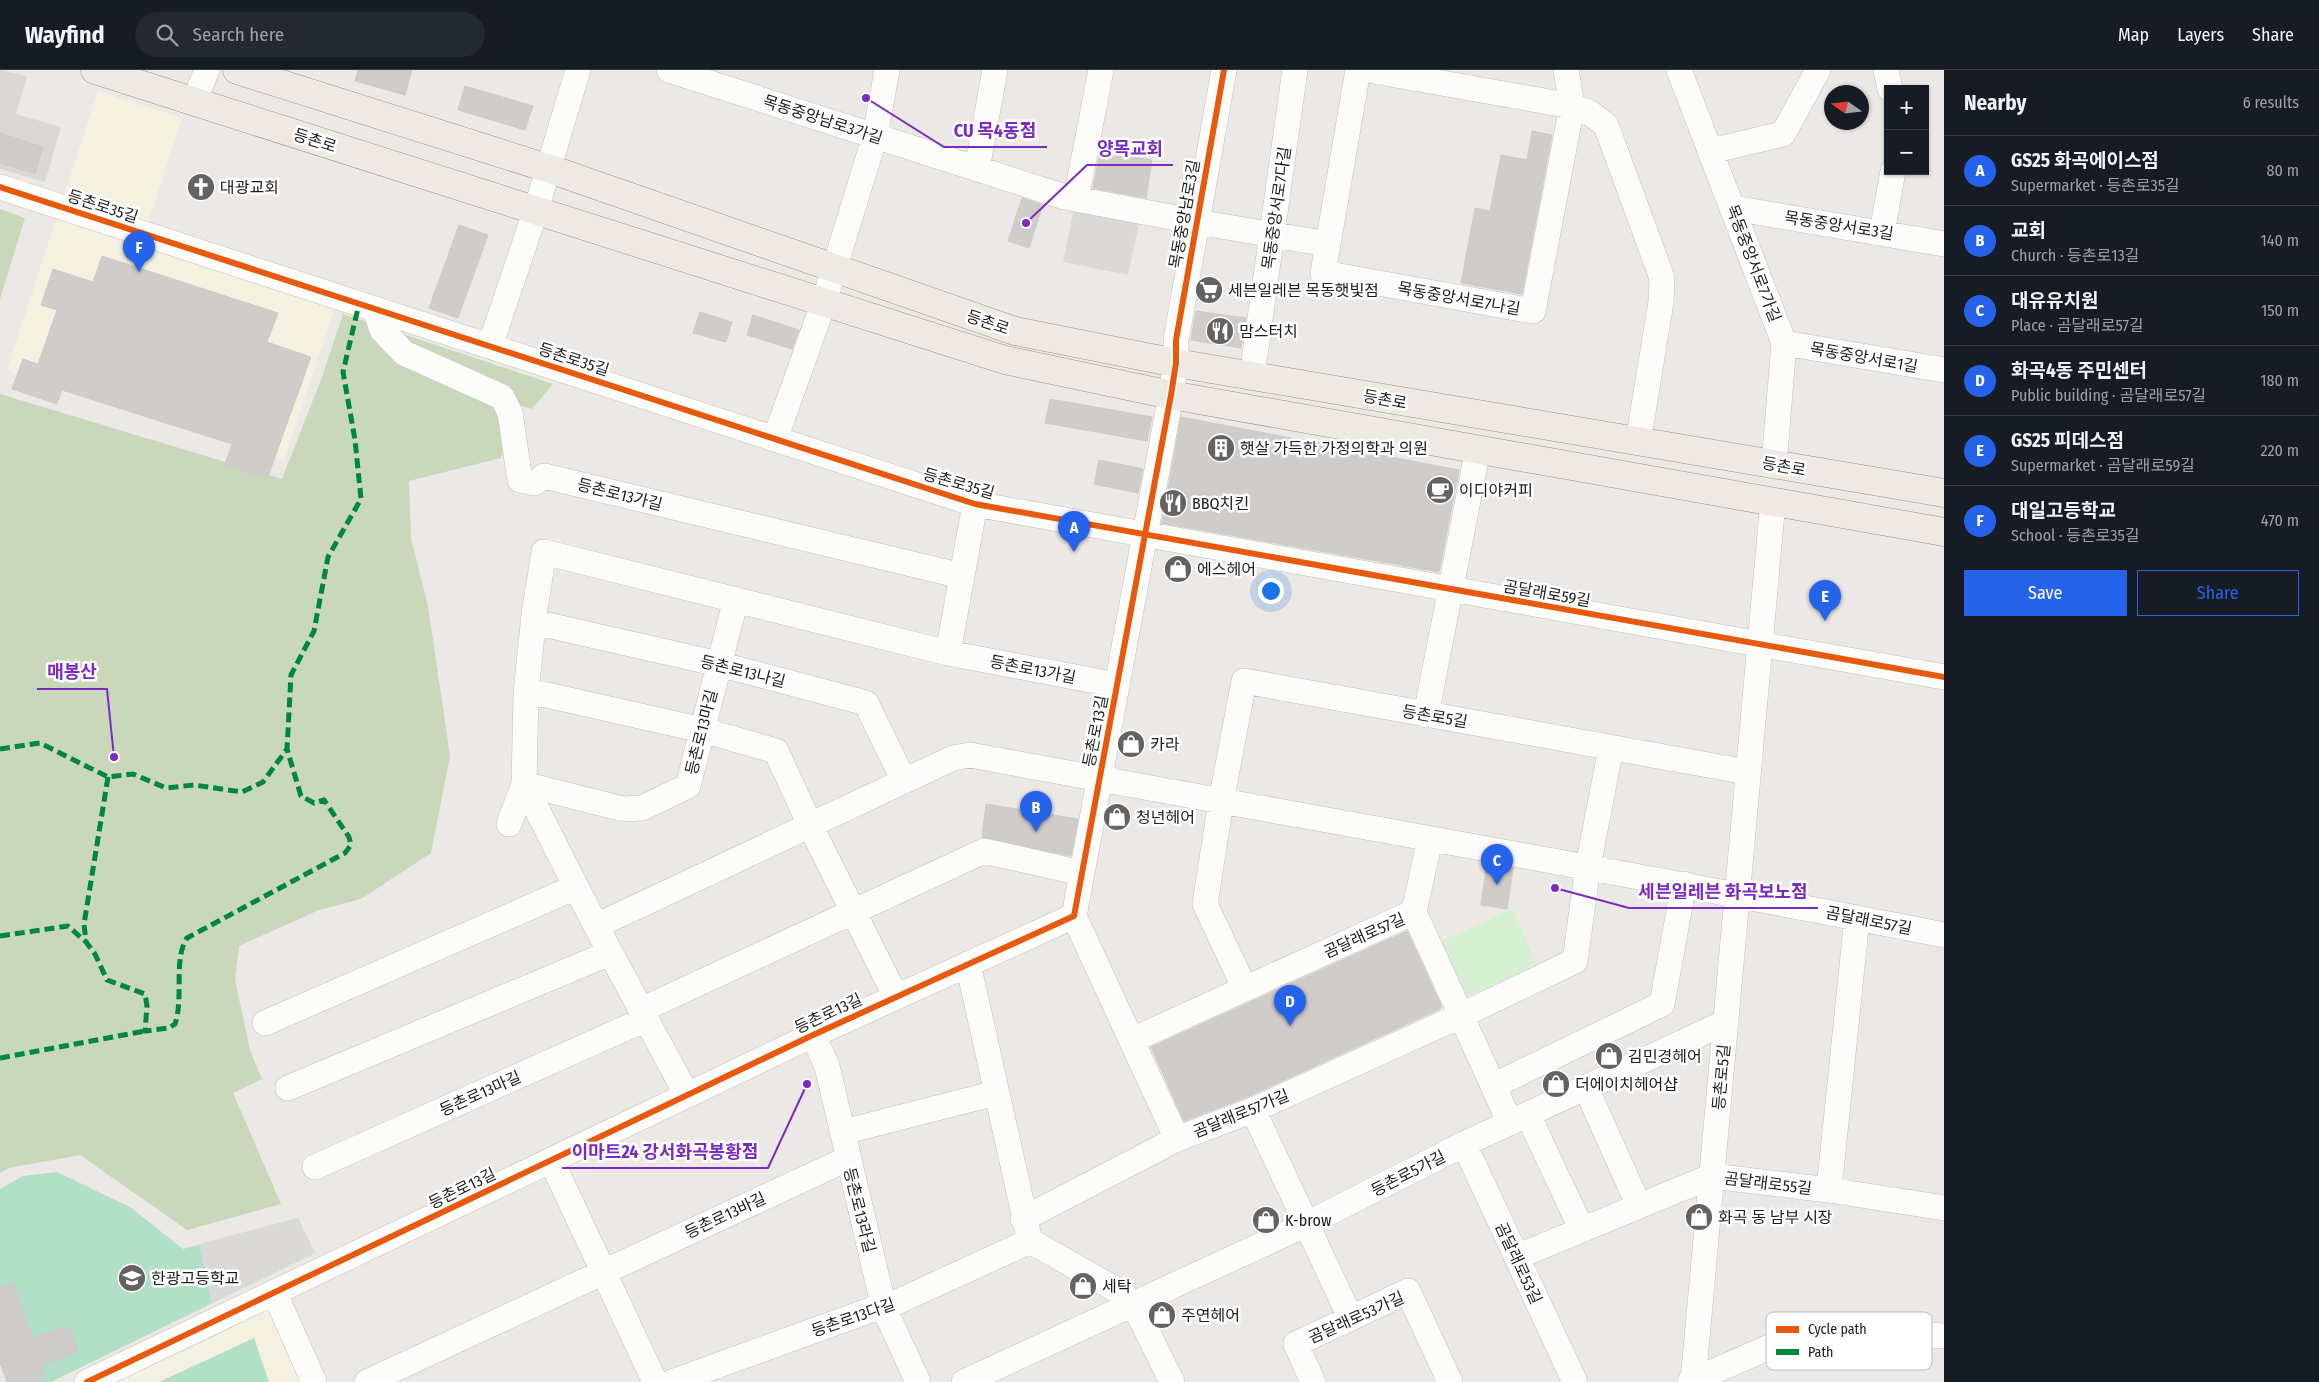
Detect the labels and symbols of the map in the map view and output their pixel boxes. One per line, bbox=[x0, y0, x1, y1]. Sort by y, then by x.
north arrow bbox=[1824, 85, 1869, 130]
street label: 목동중앙남로3가길 bbox=[760, 91, 885, 148]
callout: CU 목4동점 bbox=[944, 114, 1047, 147]
text: CU 목4동점 bbox=[954, 120, 1036, 142]
street label: 등촌로 bbox=[291, 125, 339, 156]
callout: 양목교회 bbox=[1087, 132, 1173, 165]
text: 양목교회 bbox=[1097, 138, 1163, 160]
street label: 목동중앙서로7다길 bbox=[1258, 145, 1295, 271]
street label: 목동중앙남로3길 bbox=[1166, 158, 1203, 270]
church icon: 대광교회 bbox=[186, 172, 216, 202]
place label: 대광교회 bbox=[220, 178, 279, 197]
street label: 등촌로35길 bbox=[65, 186, 141, 227]
street label: 목동중앙서로7가길 bbox=[1722, 202, 1785, 325]
street label: 목동중앙서로3길 bbox=[1783, 207, 1895, 244]
pin: F bbox=[123, 231, 155, 272]
supermarket icon: 세븐일레븐 목동햇빛점 bbox=[1194, 275, 1224, 305]
street label: 목동중앙서로7나길 bbox=[1396, 278, 1522, 319]
place label: 세븐일레븐 목동햇빛점 bbox=[1228, 281, 1379, 300]
street label: 등촌로 bbox=[964, 306, 1012, 339]
restaurant icon: 맘스터치 bbox=[1205, 316, 1235, 346]
place label: 맘스터치 bbox=[1239, 322, 1298, 341]
street label: 등촌로35길 bbox=[536, 339, 612, 380]
street label: 목동중앙서로1길 bbox=[1808, 339, 1919, 376]
street label: 등촌로 bbox=[1362, 386, 1409, 413]
building icon: 햇살 가득한 가정의학과 의원 bbox=[1206, 433, 1236, 463]
place label: 햇살 가득한 가정의학과 의원 bbox=[1240, 439, 1428, 458]
street label: 등촌로 bbox=[1761, 453, 1808, 480]
street label: 등촌로35길 bbox=[921, 464, 997, 503]
street label: 등촌로13가길 bbox=[575, 475, 664, 514]
cafe icon: 이디야커피 bbox=[1425, 475, 1455, 505]
place label: 이디야커피 bbox=[1459, 481, 1533, 500]
restaurant icon: BBQ치킨 bbox=[1158, 488, 1188, 518]
place label: BBQ치킨 bbox=[1192, 494, 1249, 513]
pin: A bbox=[1058, 511, 1090, 552]
shop icon: 에스헤어 bbox=[1163, 554, 1193, 584]
place label: 에스헤어 bbox=[1197, 560, 1256, 579]
street label: 곰달래로59길 bbox=[1502, 576, 1592, 611]
your location bbox=[1258, 578, 1284, 604]
pin: E bbox=[1809, 580, 1841, 621]
street label: 등촌로13나길 bbox=[698, 652, 787, 691]
street label: 등촌로13가길 bbox=[988, 652, 1077, 687]
callout: 매봉산 bbox=[37, 656, 107, 689]
text: 매봉산 bbox=[47, 661, 97, 683]
street label: 등촌로13마길 bbox=[682, 688, 721, 777]
street label: 등촌로13길 bbox=[1079, 694, 1112, 768]
street label: 등촌로5길 bbox=[1401, 701, 1469, 732]
shop icon: 카라 bbox=[1116, 729, 1146, 759]
place label: 카라 bbox=[1150, 735, 1180, 754]
pin: B bbox=[1020, 791, 1052, 832]
shop icon: 청년헤어 bbox=[1102, 802, 1132, 832]
place label: 청년헤어 bbox=[1136, 808, 1195, 827]
pin: C bbox=[1481, 844, 1513, 885]
callout: 세븐일레븐 화곡보노점 bbox=[1629, 875, 1818, 908]
text: 세븐일레븐 화곡보노점 bbox=[1638, 881, 1808, 903]
street label: 곰달래로57길 bbox=[1824, 903, 1913, 938]
street label: 곰달래로57길 bbox=[1321, 909, 1408, 962]
pin: D bbox=[1274, 985, 1306, 1026]
street label: 등촌로13길 bbox=[791, 990, 865, 1037]
shop icon: 김민경헤어 bbox=[1594, 1041, 1624, 1071]
street label: 등촌로5길 bbox=[1709, 1043, 1734, 1111]
place label: 김민경헤어 bbox=[1628, 1047, 1702, 1066]
street label: 등촌로13마길 bbox=[437, 1067, 524, 1120]
shop icon: 더에이치헤어샵 bbox=[1541, 1069, 1571, 1099]
place label: 더에이치헤어샵 bbox=[1575, 1075, 1678, 1094]
street label: 곰달래로57가길 bbox=[1190, 1086, 1292, 1141]
callout: 이마트24 강서화곡봉황점 bbox=[562, 1135, 768, 1168]
text: 이마트24 강서화곡봉황점 bbox=[572, 1141, 758, 1163]
street label: 등촌로5가길 bbox=[1368, 1147, 1449, 1200]
street label: 등촌로13길 bbox=[426, 1164, 499, 1213]
street label: 등촌로13라길 bbox=[840, 1166, 879, 1255]
street label: 곰달래로55길 bbox=[1723, 1169, 1813, 1198]
street label: 등촌로13바길 bbox=[682, 1188, 769, 1242]
shop icon: 화곡 동 남부 시장 bbox=[1684, 1202, 1714, 1232]
shop icon: K-brow bbox=[1251, 1205, 1281, 1235]
place label: 화곡 동 남부 시장 bbox=[1718, 1208, 1833, 1227]
place label: K-brow bbox=[1285, 1211, 1332, 1230]
street label: 곰달래로53길 bbox=[1491, 1219, 1546, 1307]
school or university icon: 한광고등학교 bbox=[117, 1263, 147, 1293]
place label: 한광고등학교 bbox=[151, 1269, 239, 1288]
shop icon: 세탁 bbox=[1068, 1271, 1098, 1301]
place label: 세탁 bbox=[1102, 1277, 1132, 1296]
street label: 곰달래로53가길 bbox=[1305, 1288, 1407, 1347]
street label: 등촌로13다길 bbox=[809, 1294, 897, 1341]
shop icon: 주연헤어 bbox=[1147, 1300, 1177, 1330]
place label: 주연헤어 bbox=[1181, 1306, 1240, 1325]
legend bbox=[1766, 1312, 1932, 1370]
text: Cycle path bbox=[1808, 1321, 1867, 1338]
text: Path bbox=[1808, 1344, 1833, 1361]

